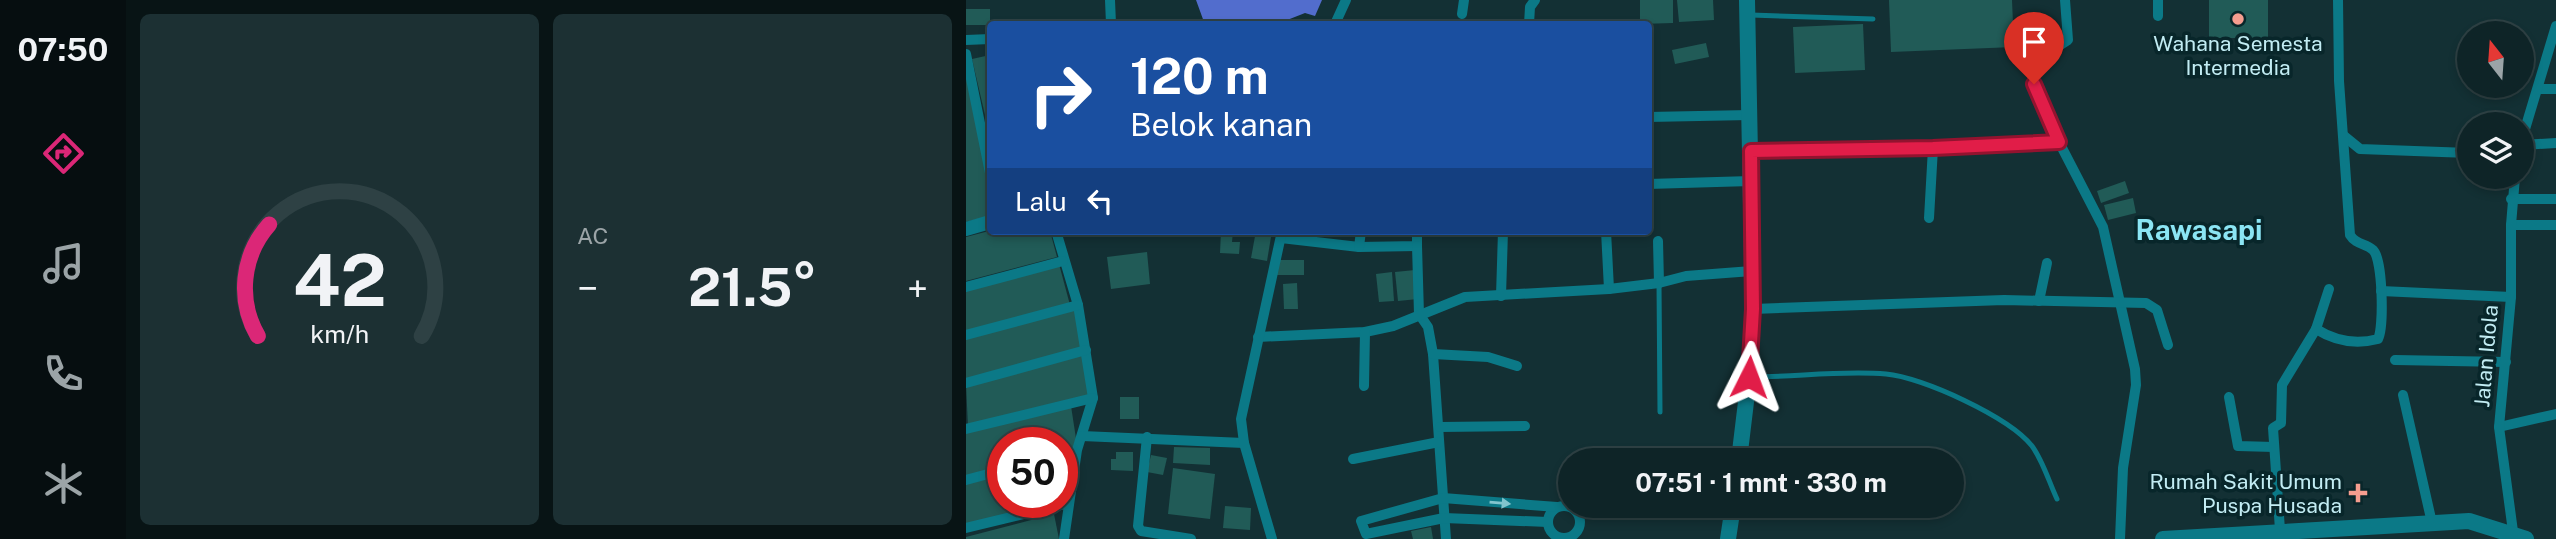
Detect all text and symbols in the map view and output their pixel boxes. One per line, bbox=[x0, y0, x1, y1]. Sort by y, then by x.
marker: Wahana Semesta Intermedia bbox=[2230, 11, 2246, 27]
pin bbox=[2004, 12.0, 2064, 84]
north arrow bbox=[2457, 21, 2534, 98]
map controls bbox=[2457, 21, 2534, 189]
icon: arrive bbox=[2015, 23, 2053, 61]
text: 07:50 bbox=[18, 31, 108, 68]
place label: Wahana Semesta Intermedia bbox=[2153, 31, 2323, 80]
text: 120 m bbox=[1130, 47, 1269, 105]
icon: right bbox=[1015, 49, 1106, 140]
text: Belok kanan bbox=[1130, 106, 1312, 143]
button: layers bbox=[2457, 112, 2534, 189]
icon: directions bbox=[39, 129, 88, 178]
icon: left bbox=[1081, 182, 1119, 220]
text: Lalu bbox=[1015, 186, 1067, 217]
district label: Rawasapi bbox=[2135, 213, 2263, 246]
text: AC bbox=[577, 222, 608, 249]
text: 42 bbox=[293, 237, 386, 322]
icon: music bbox=[39, 239, 88, 288]
text: 21.5° bbox=[688, 257, 817, 318]
text: − bbox=[577, 266, 598, 311]
text: + bbox=[907, 266, 928, 311]
street label: Jalan Idola bbox=[2469, 304, 2503, 408]
text: km/h bbox=[310, 318, 369, 348]
position arrow bbox=[1712, 340, 1786, 414]
icon: phone bbox=[39, 349, 88, 398]
speed limit sign: 50 bbox=[987, 427, 1078, 518]
icon: climate bbox=[39, 459, 88, 508]
text: 07:51 · 1 mnt · 330 m bbox=[1635, 467, 1887, 498]
place label: Rumah Sakit Umum Puspa Husada bbox=[2149, 469, 2342, 518]
marker: Rumah Sakit Umum Puspa Husada bbox=[2348, 483, 2368, 503]
one-way arrow bbox=[1489, 498, 1511, 509]

